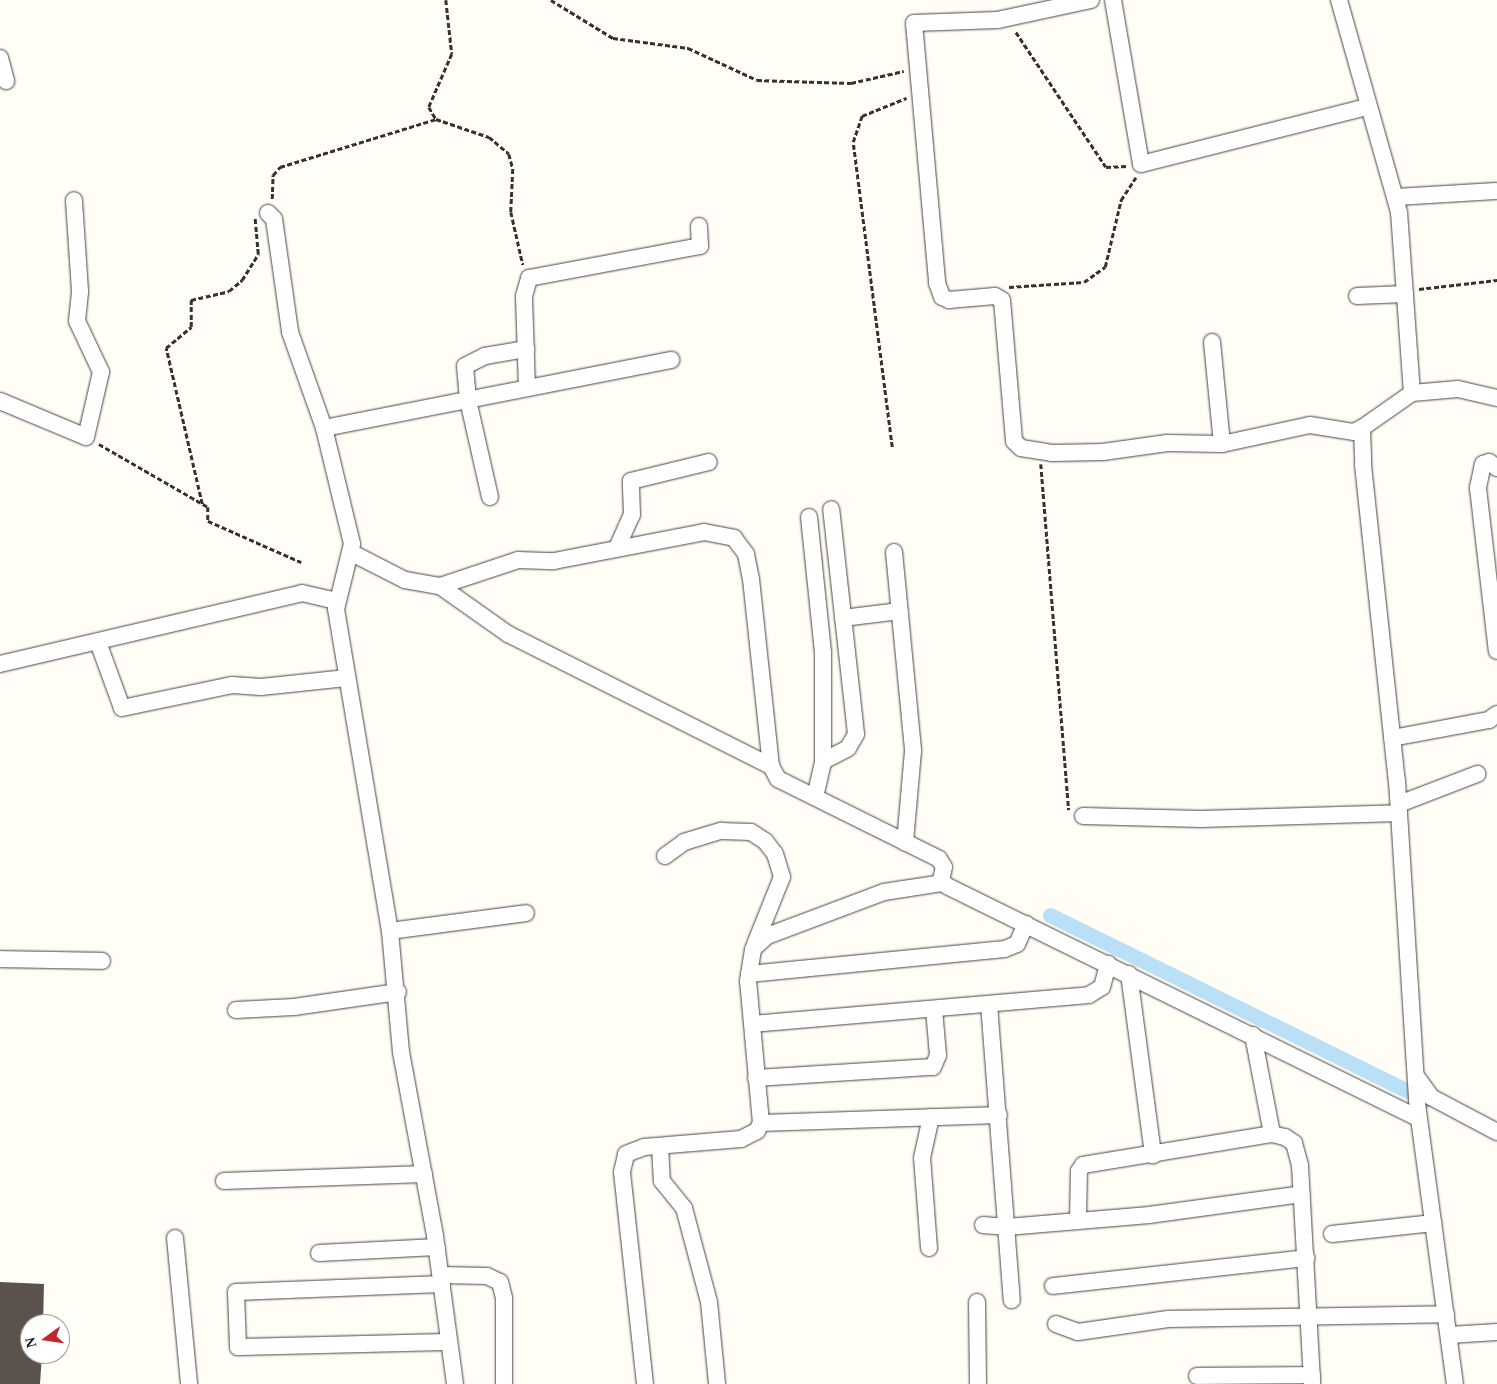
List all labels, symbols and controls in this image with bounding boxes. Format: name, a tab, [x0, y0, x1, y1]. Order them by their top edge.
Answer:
north arrow	[20, 1314, 70, 1364]
text: N	[22, 1336, 39, 1349]

